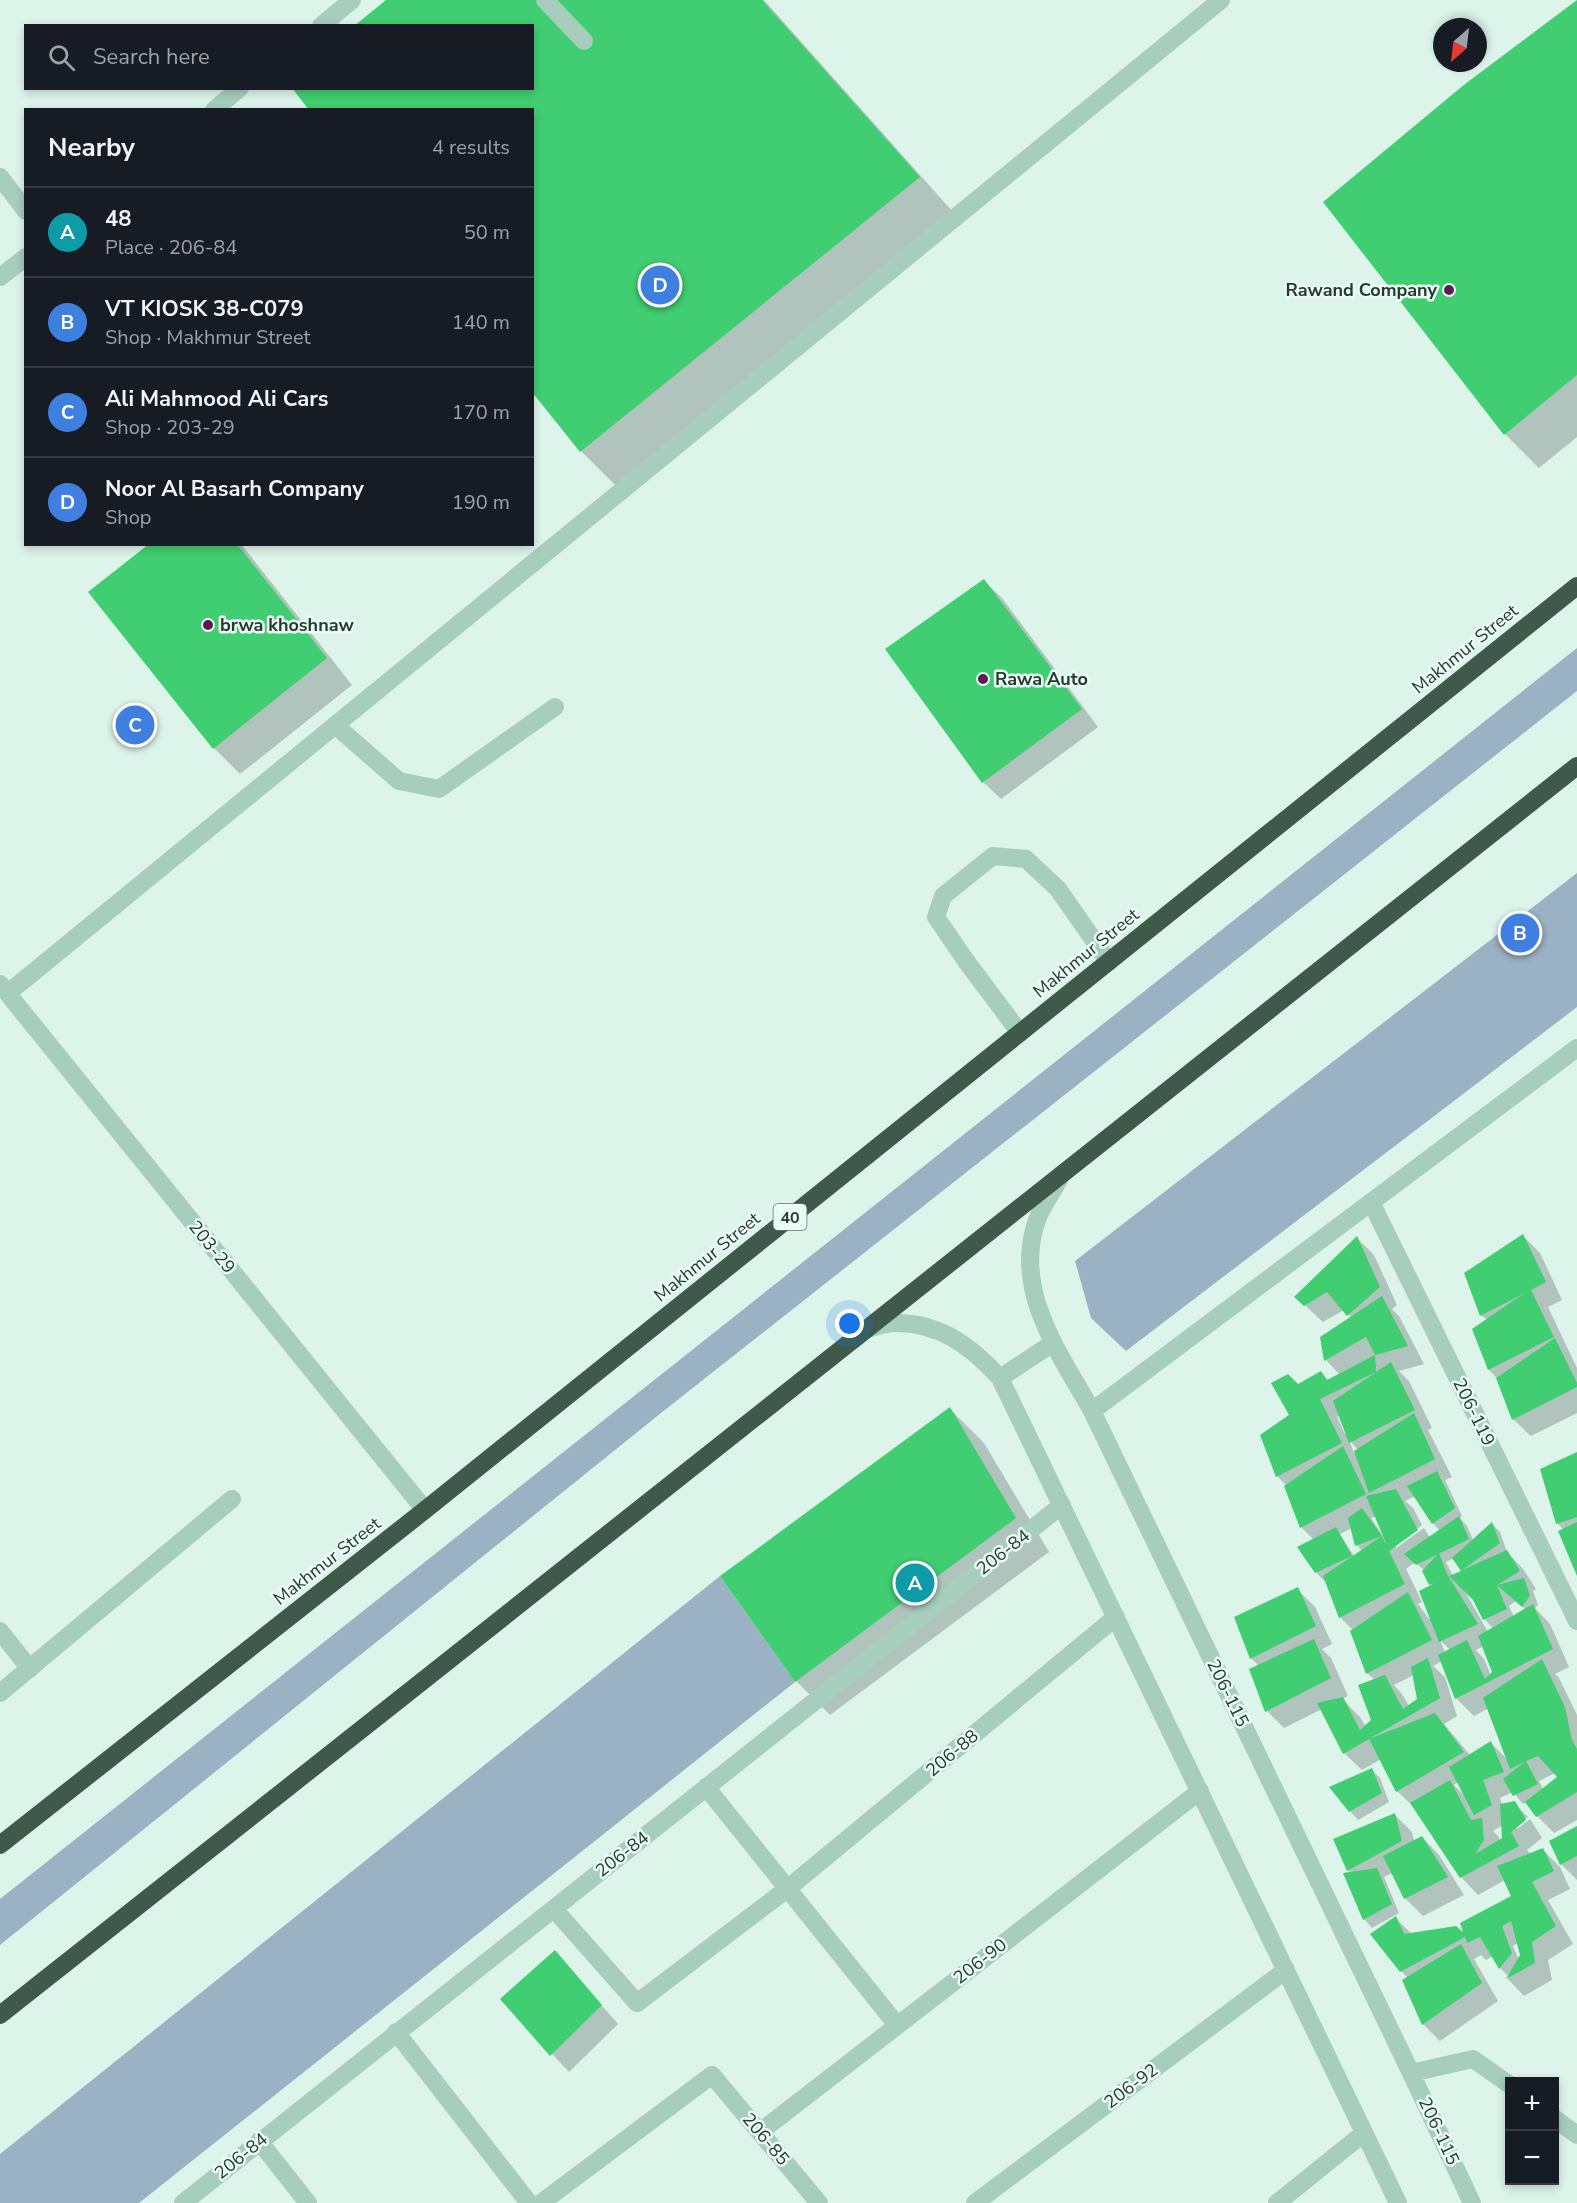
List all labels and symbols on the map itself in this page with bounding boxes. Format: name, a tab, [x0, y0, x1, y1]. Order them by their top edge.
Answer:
north arrow	[1433, 18, 1487, 72]
pin: D	[640, 262, 680, 308]
place label: Rawand Company	[1285, 278, 1438, 302]
marker: Rawand Company	[1442, 283, 1456, 297]
street label: Makhmur Street	[1407, 598, 1524, 699]
place label: brwa khoshnaw	[220, 613, 354, 637]
marker: brwa khoshnaw	[201, 618, 215, 632]
place label: Rawa Auto	[995, 667, 1088, 691]
marker: Rawa Auto	[976, 672, 990, 686]
pin: C	[116, 702, 154, 748]
street label: Makhmur Street	[1028, 902, 1145, 1003]
pin: B	[1500, 910, 1540, 956]
road number: 40	[774, 1204, 806, 1230]
street label: Makhmur Street	[649, 1206, 766, 1307]
street label: 203-29	[183, 1215, 241, 1279]
your location	[835, 1309, 864, 1338]
street label: 206-119	[1447, 1374, 1501, 1450]
street label: Makhmur Street	[268, 1511, 386, 1610]
street label: 206-84	[971, 1523, 1035, 1580]
pin: A	[896, 1560, 934, 1606]
street label: 206-115	[1201, 1655, 1255, 1731]
street label: 206-88	[921, 1724, 983, 1782]
street label: 206-84	[590, 1825, 654, 1882]
street label: 206-90	[948, 1933, 1012, 1989]
street label: 206-92	[1099, 2058, 1163, 2114]
street label: 206-115	[1413, 2093, 1465, 2169]
street label: 206-85	[737, 2108, 795, 2170]
street label: 206-84	[209, 2127, 273, 2185]

